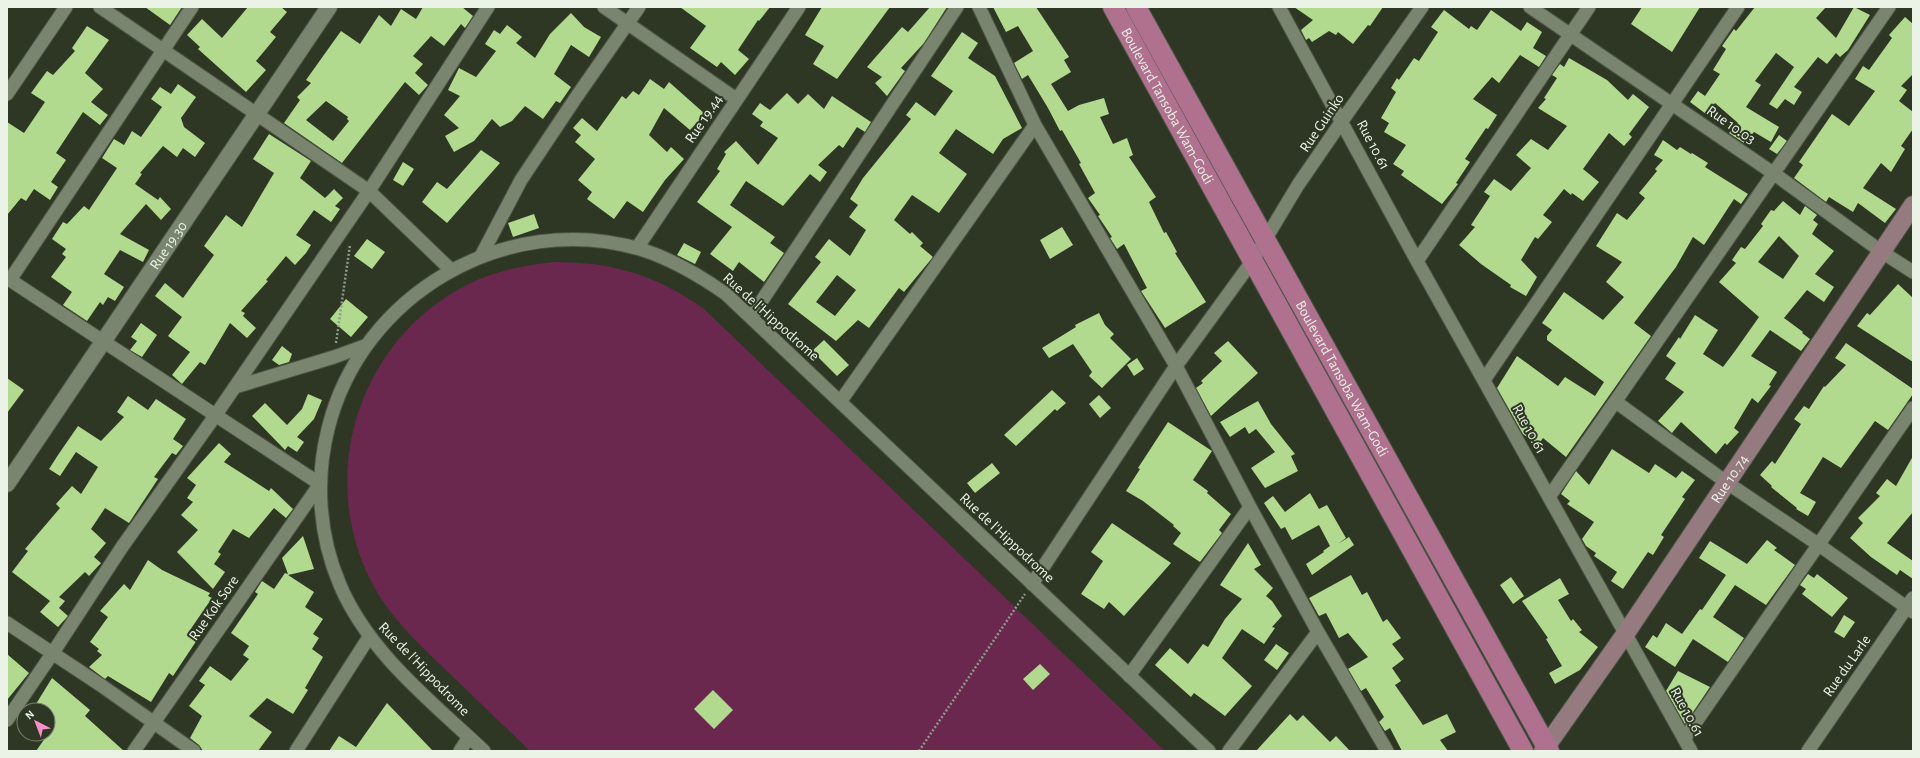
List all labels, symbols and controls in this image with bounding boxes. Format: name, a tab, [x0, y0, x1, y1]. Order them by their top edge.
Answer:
street label: Boulevard Tansoba Wam-Godi	[1118, 25, 1217, 187]
street label: Rue Guinko	[1297, 91, 1347, 155]
street label: Rue 19.44	[682, 92, 726, 146]
street label: Rue 10.03	[1704, 103, 1758, 147]
street label: Rue 10.61	[1354, 118, 1392, 172]
street label: Rue 19.30	[147, 218, 190, 272]
street label: Rue de l'Hippodrome	[720, 270, 822, 364]
street label: Boulevard Tansoba Wam-Godi	[1293, 298, 1392, 459]
street label: Rue 10.61	[1509, 402, 1549, 456]
street label: Rue 10.74	[1708, 452, 1751, 506]
street label: Rue de l'Hippodrome	[957, 490, 1057, 586]
street label: Rue Kok Sore	[186, 573, 242, 643]
street label: Rue de l'Hippodrome	[376, 619, 472, 719]
street label: Rue du Larle	[1820, 632, 1874, 700]
street label: Rue 10.61	[1667, 685, 1707, 739]
north arrow	[16, 702, 56, 742]
text: N	[23, 708, 36, 722]

